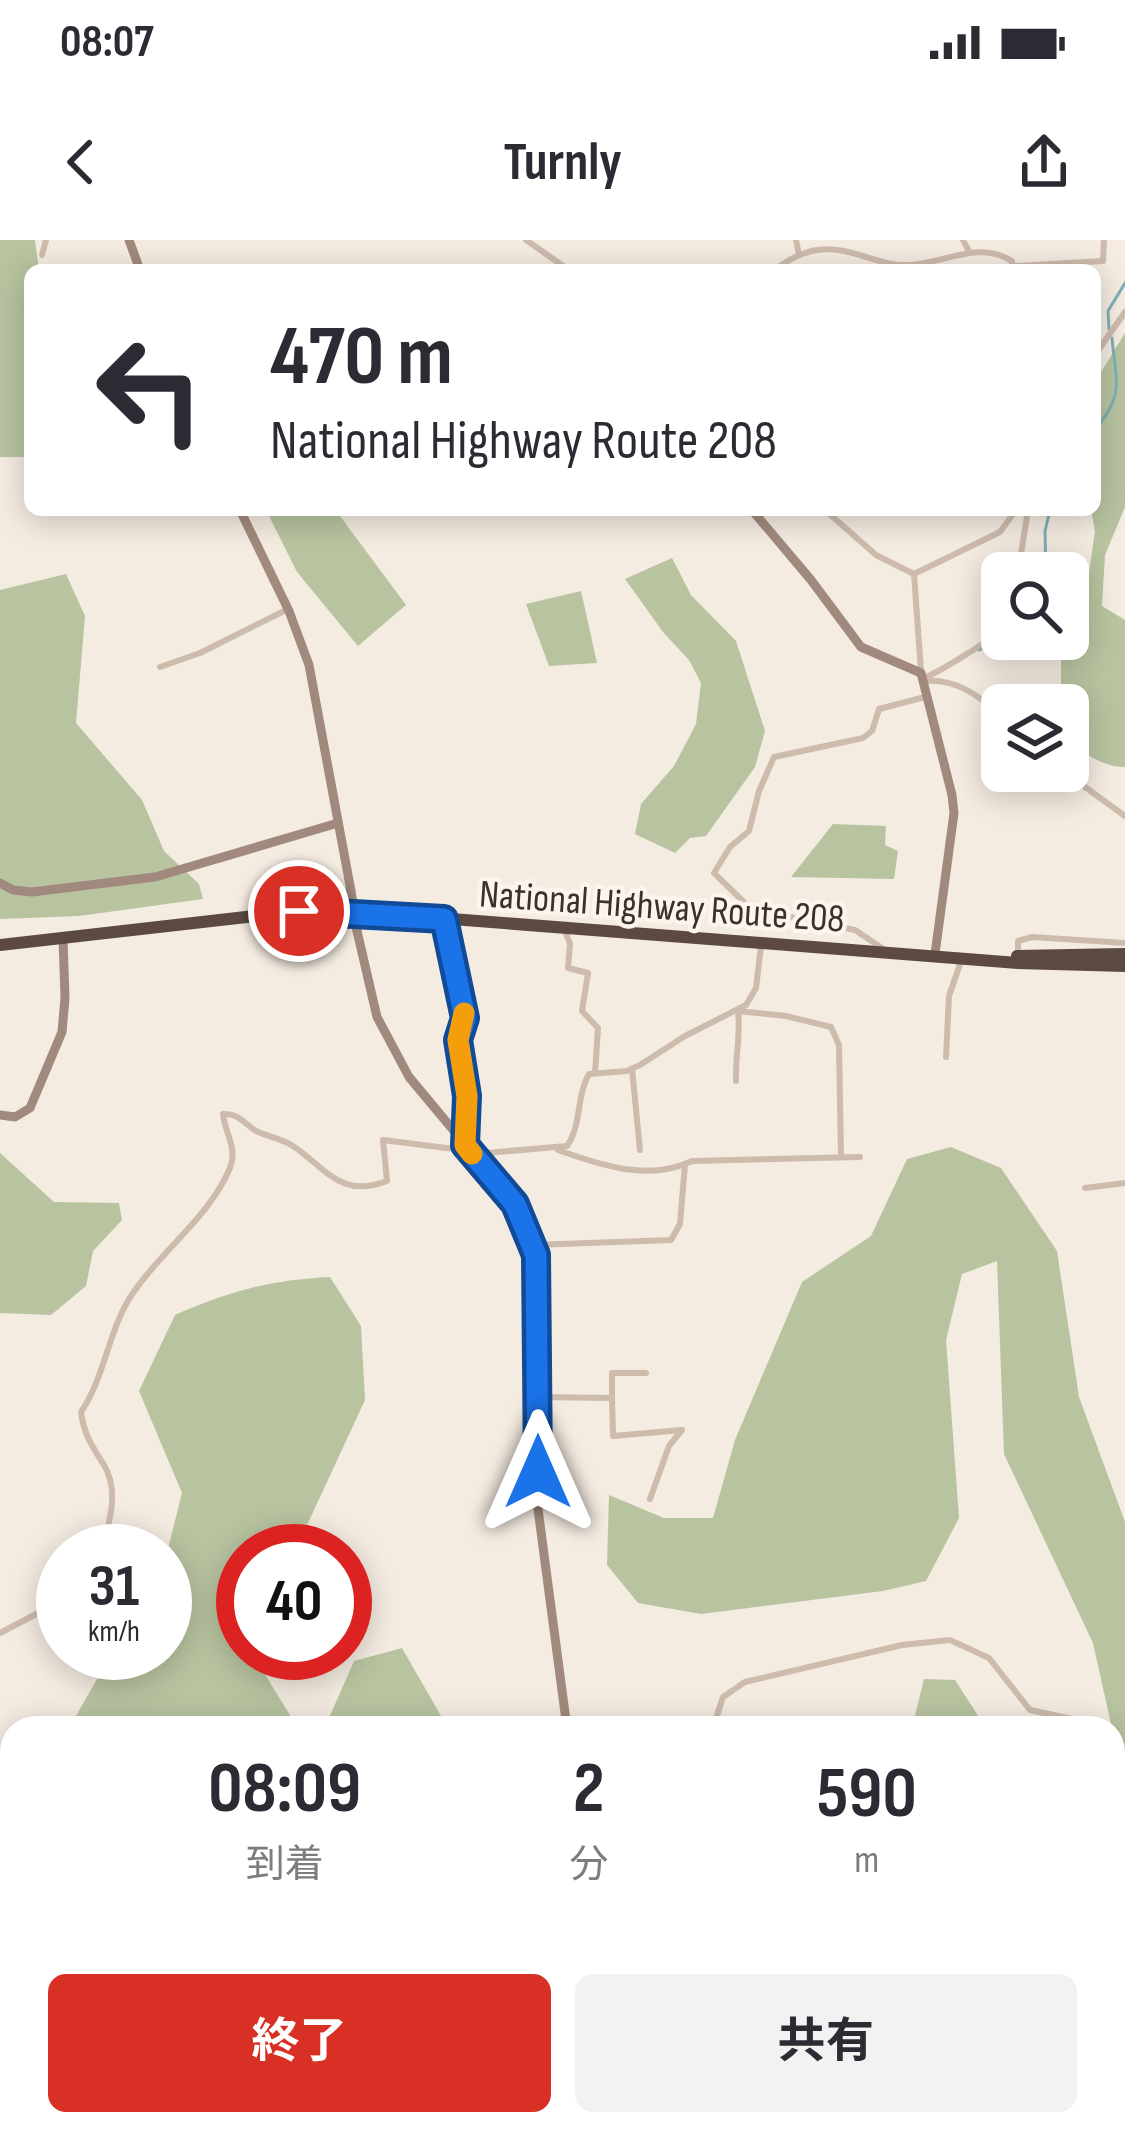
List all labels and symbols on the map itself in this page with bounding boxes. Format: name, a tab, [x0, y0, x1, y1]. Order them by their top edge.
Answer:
pin	[248, 860, 350, 962]
street label: National Highway Route 208	[478, 871, 846, 944]
position arrow	[475, 1409, 601, 1535]
speed limit sign: 40	[216, 1524, 372, 1680]

